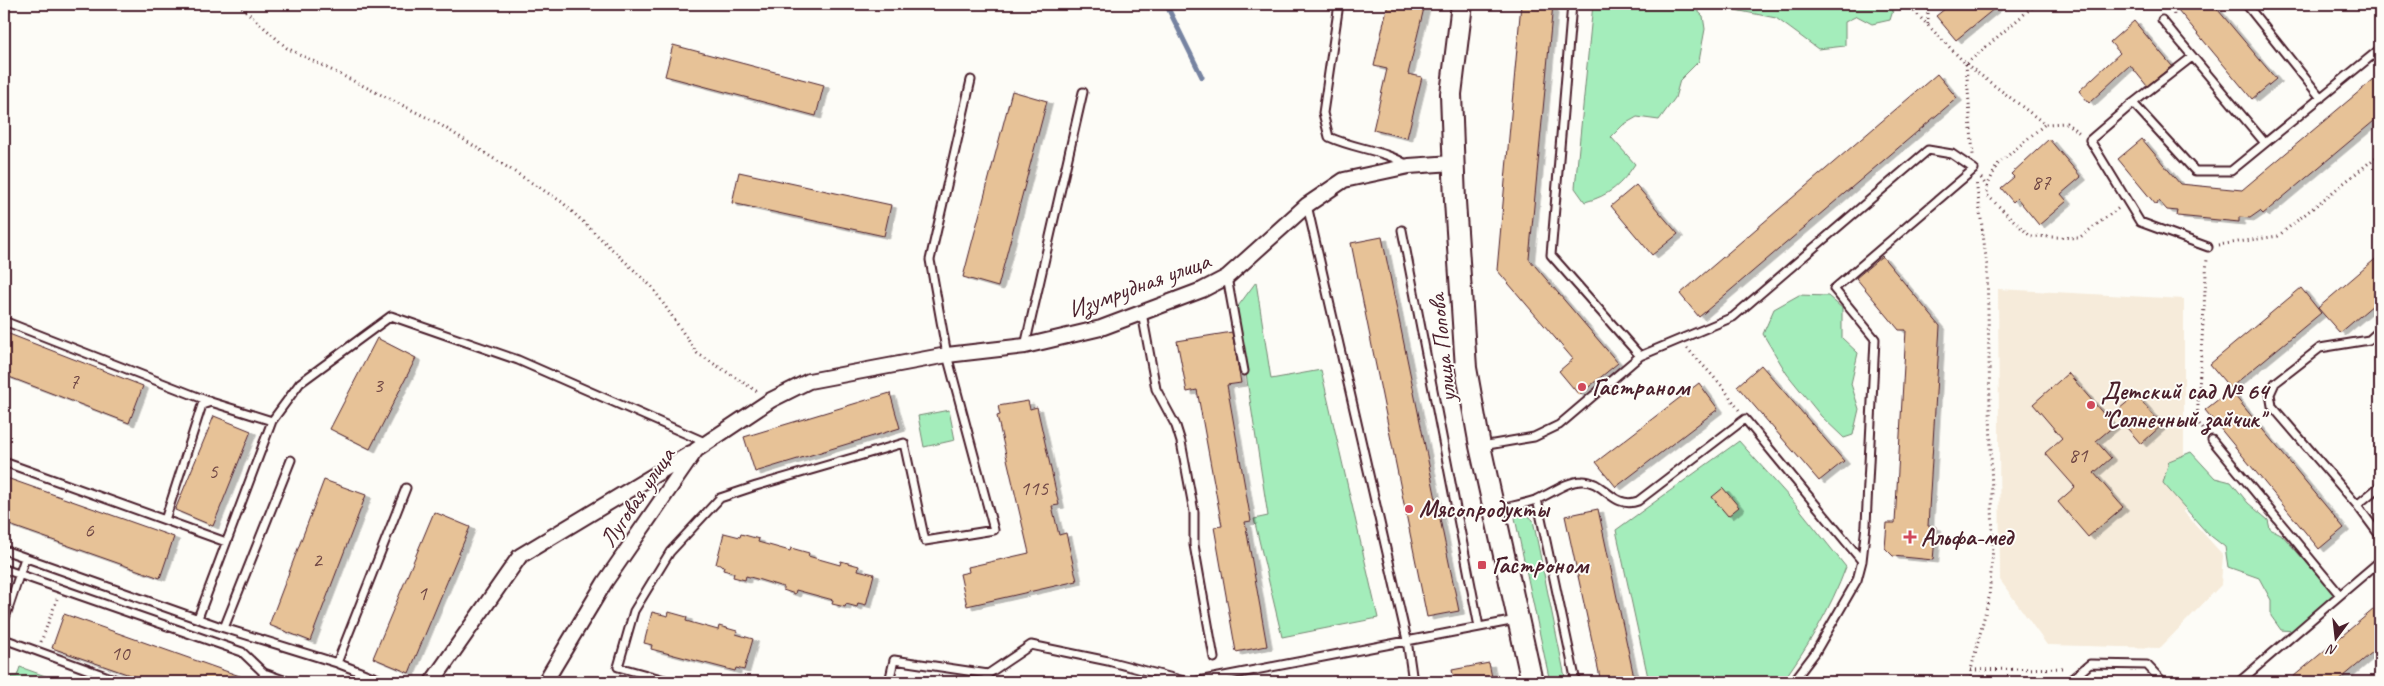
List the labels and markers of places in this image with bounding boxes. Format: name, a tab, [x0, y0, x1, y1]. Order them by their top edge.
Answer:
place label: Гастраном	[1592, 372, 1691, 402]
place label: Детский сад № 64 "Солнечный зайчик"	[2101, 376, 2272, 435]
marker: Гастраном	[1576, 381, 1588, 393]
marker: Детский сад № 64 "Солнечный зайчик"	[2085, 399, 2097, 411]
place label: Мясопродукты	[1419, 494, 1551, 524]
marker: Мясопродукты	[1403, 503, 1415, 515]
place label: Альфа-мед	[1921, 522, 2015, 552]
marker: Альфа-мед	[1903, 530, 1917, 544]
place label: Гастроном	[1492, 550, 1590, 580]
marker: Гастроном	[1476, 559, 1488, 571]

